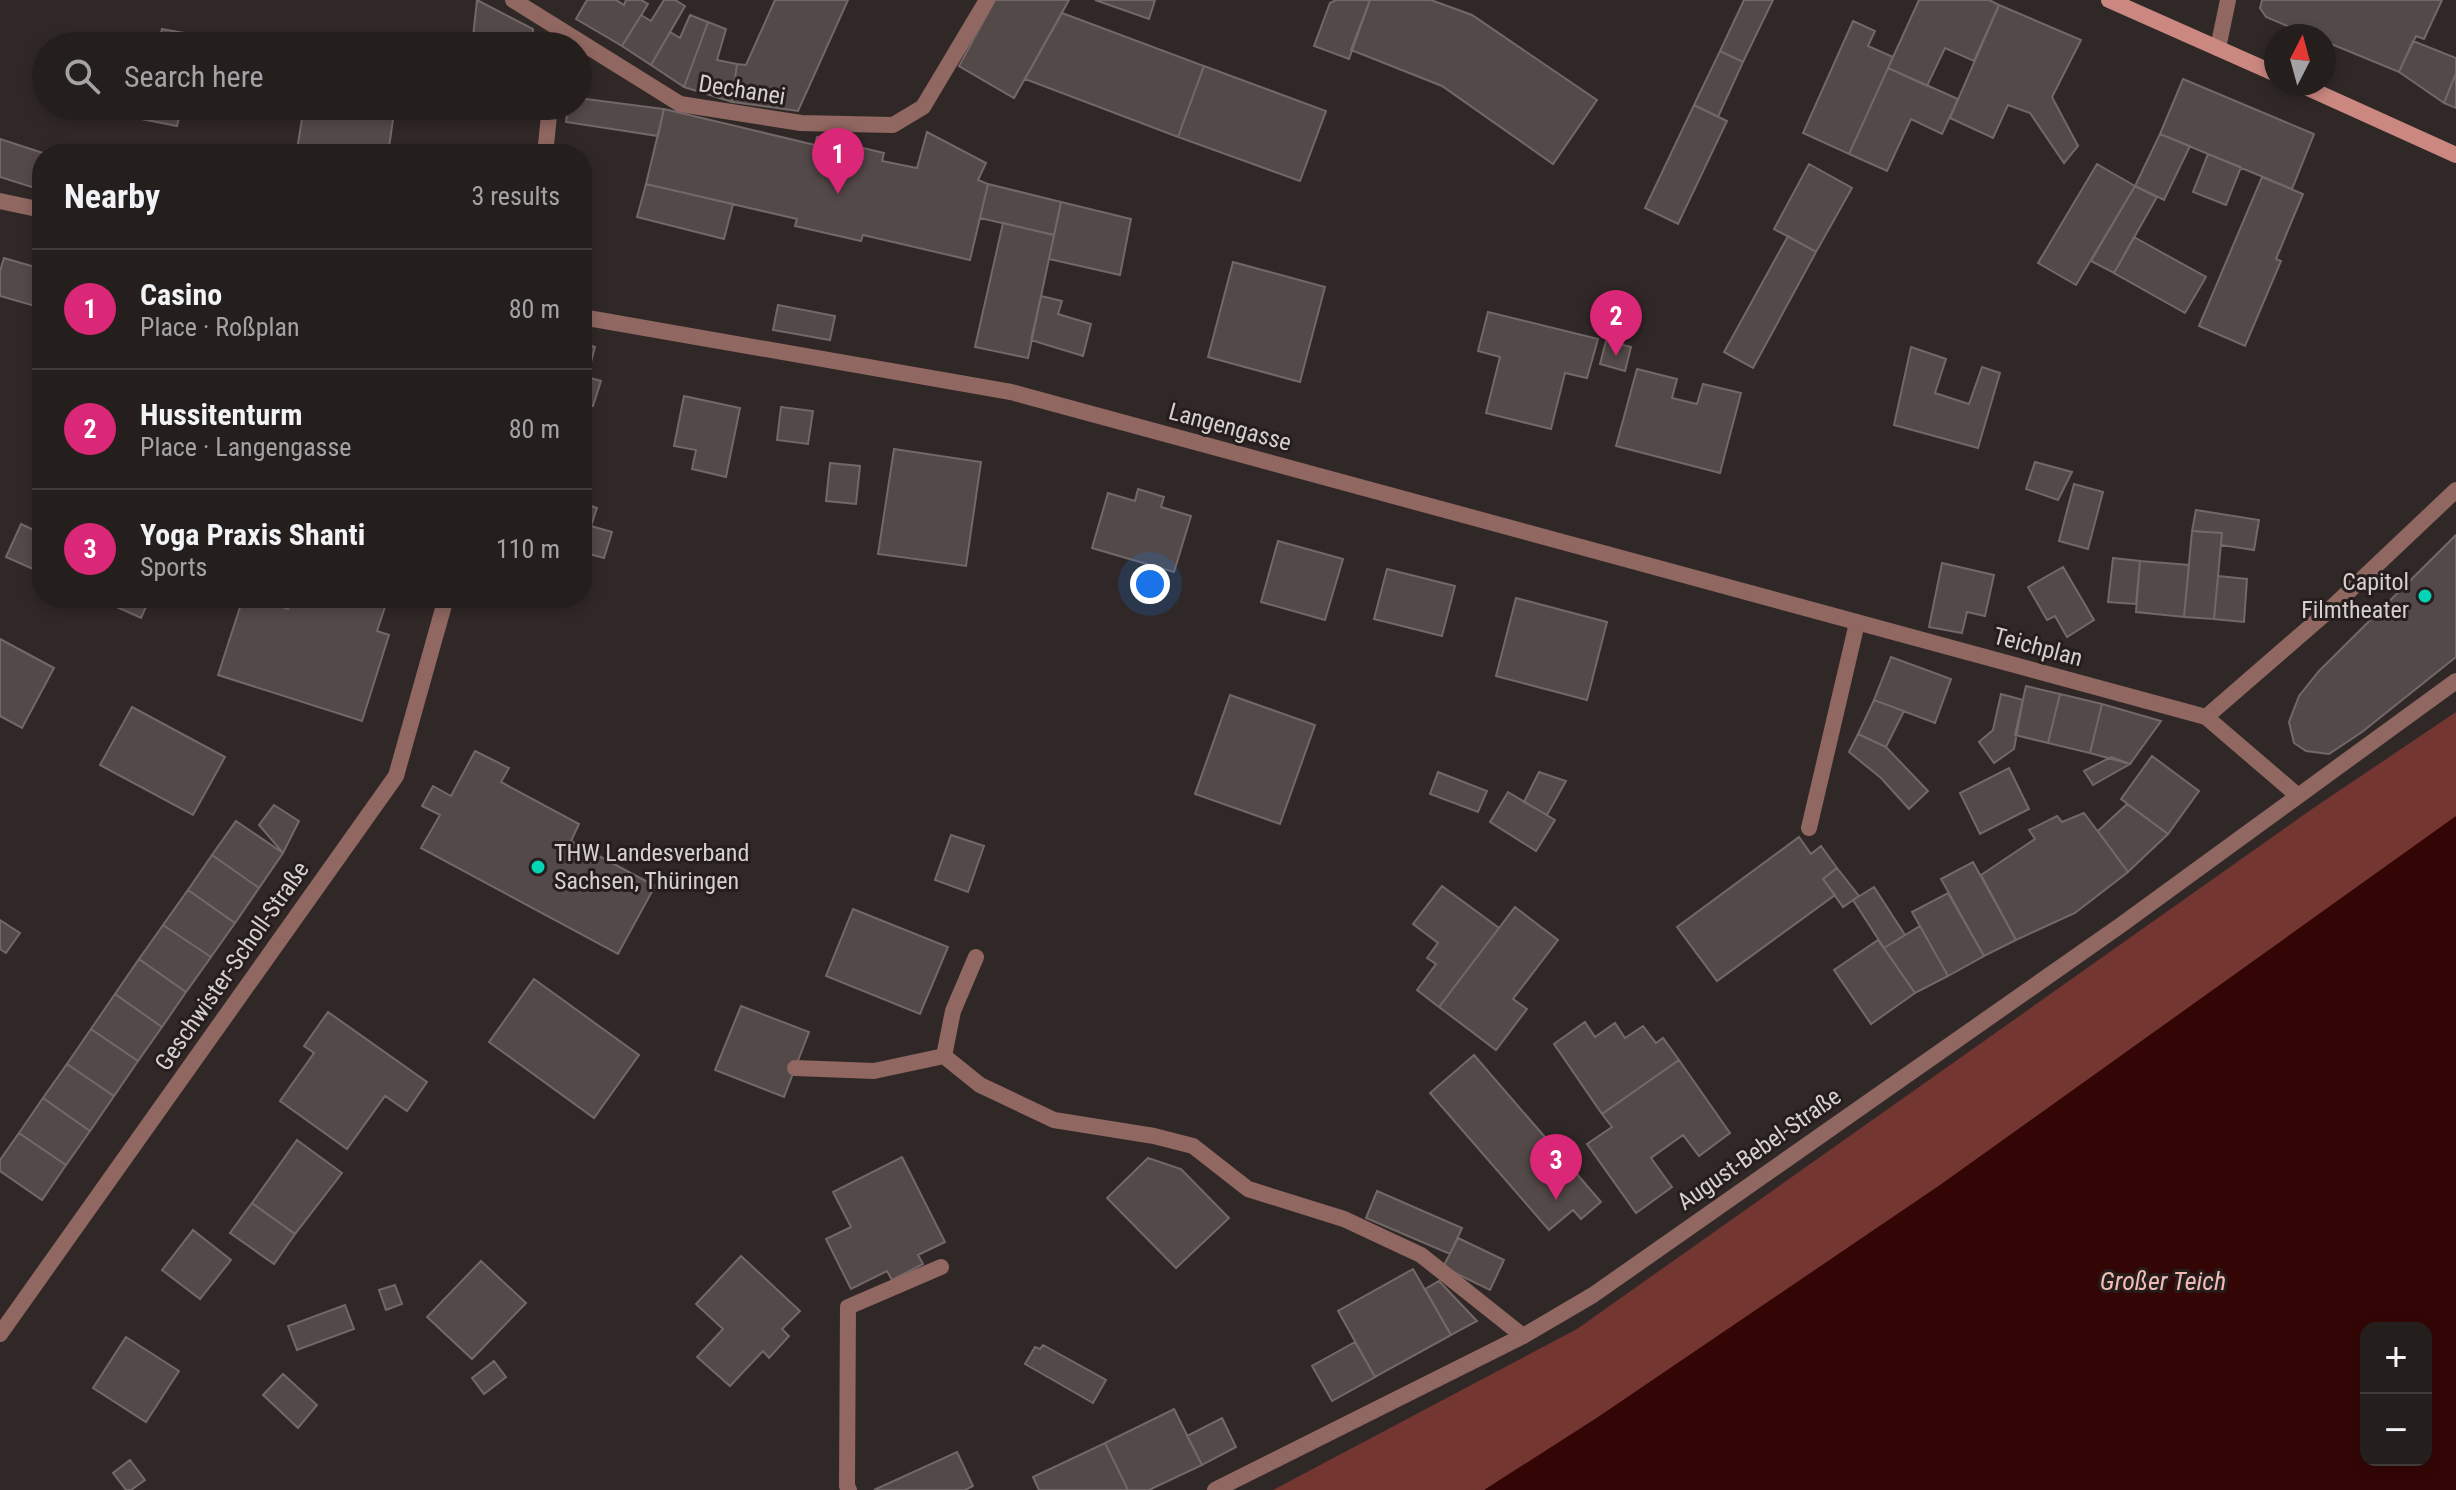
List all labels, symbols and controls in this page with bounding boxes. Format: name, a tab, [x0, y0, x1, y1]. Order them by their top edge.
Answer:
north arrow	[2264, 24, 2336, 96]
search box	[32, 32, 592, 120]
icon: search	[60, 54, 104, 98]
text: Search here	[124, 59, 264, 94]
street label: Dechanei	[697, 69, 787, 111]
pin: 1	[812, 128, 864, 194]
text: Nearby	[64, 176, 160, 216]
text: 3 results	[471, 181, 560, 211]
text: Casino	[140, 277, 222, 312]
pin: 2	[1590, 290, 1642, 356]
text: 1	[83, 294, 97, 324]
text: 80 m	[509, 294, 560, 324]
text: Place · Roßplan	[140, 312, 300, 342]
text: Hussitenturm	[140, 397, 302, 432]
street label: Langengasse	[1166, 397, 1294, 457]
text: 2	[83, 414, 97, 444]
text: 80 m	[509, 414, 560, 444]
text: Place · Langengasse	[140, 432, 352, 462]
text: Yoga Praxis Shanti	[140, 517, 365, 552]
text: 3	[83, 534, 97, 564]
text: 110 m	[496, 534, 560, 564]
text: Sports	[140, 552, 207, 582]
your location	[1130, 564, 1170, 604]
place label: Capitol Filmtheater	[2301, 568, 2409, 624]
marker: Capitol Filmtheater	[2416, 587, 2434, 605]
street label: Teichplan	[1990, 622, 2086, 672]
place label: THW Landesverband Sachsen, Thüringen	[554, 839, 749, 895]
street label: Geschwister-Scholl-Straße	[149, 856, 315, 1076]
marker: THW Landesverband Sachsen, Thüringen	[529, 858, 547, 876]
street label: August-Bebel-Straße	[1672, 1082, 1846, 1216]
pin: 3	[1530, 1134, 1582, 1200]
water label: Großer Teich	[2100, 1266, 2226, 1296]
map controls	[2360, 1322, 2432, 1466]
button: +	[2360, 1322, 2432, 1394]
button: −	[2360, 1394, 2432, 1466]

